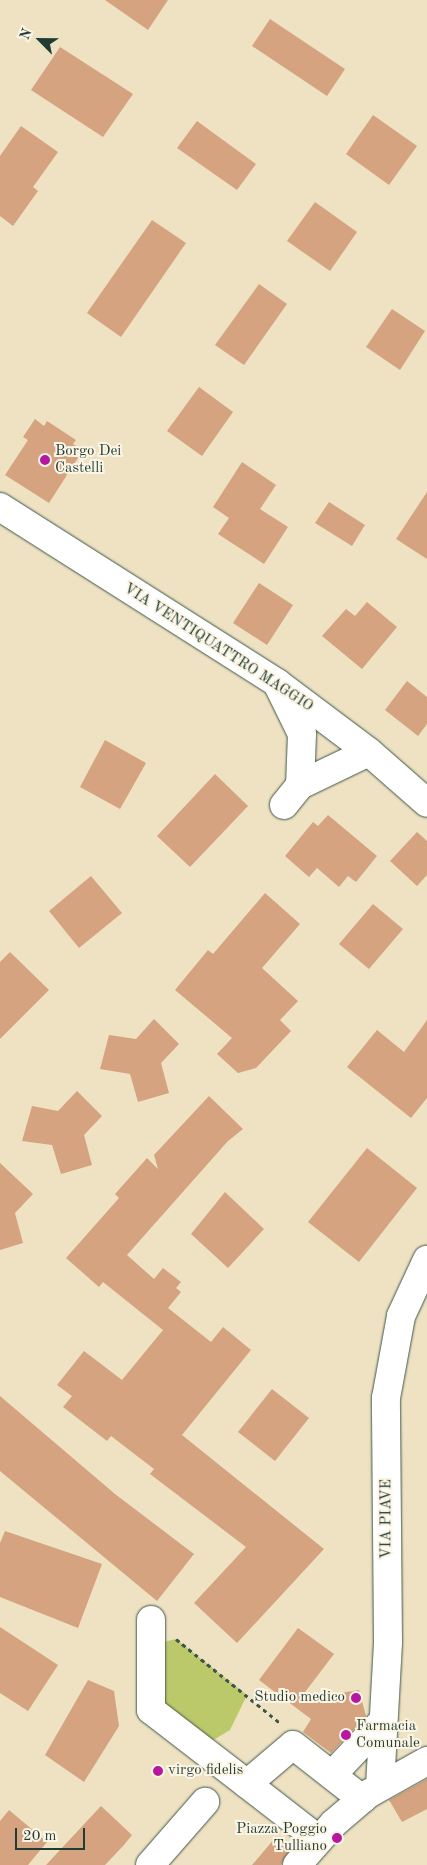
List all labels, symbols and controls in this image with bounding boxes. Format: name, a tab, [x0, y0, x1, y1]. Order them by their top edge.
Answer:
north arrow	[15, 15, 65, 65]
text: N	[18, 26, 35, 42]
place label: Borgo Dei Castelli	[55, 442, 121, 477]
marker: Borgo Dei Castelli	[39, 454, 51, 466]
street label: VIA VENTIQUATTRO MAGGIO	[120, 580, 316, 716]
street label: VIA PIAVE	[378, 1479, 396, 1559]
place label: Studio medico	[254, 1689, 345, 1707]
marker: Studio medico	[349, 1691, 363, 1705]
place label: Farmacia Comunale	[356, 1717, 420, 1752]
marker: Farmacia Comunale	[340, 1729, 352, 1741]
place label: virgo fidelis	[168, 1762, 243, 1780]
marker: virgo fidelis	[152, 1765, 164, 1777]
scale bar	[18, 1818, 88, 1850]
place label: Piazza Poggio Tulliano	[236, 1820, 327, 1855]
text: 20 m	[23, 1829, 57, 1844]
marker: Piazza Poggio Tulliano	[331, 1832, 343, 1844]

